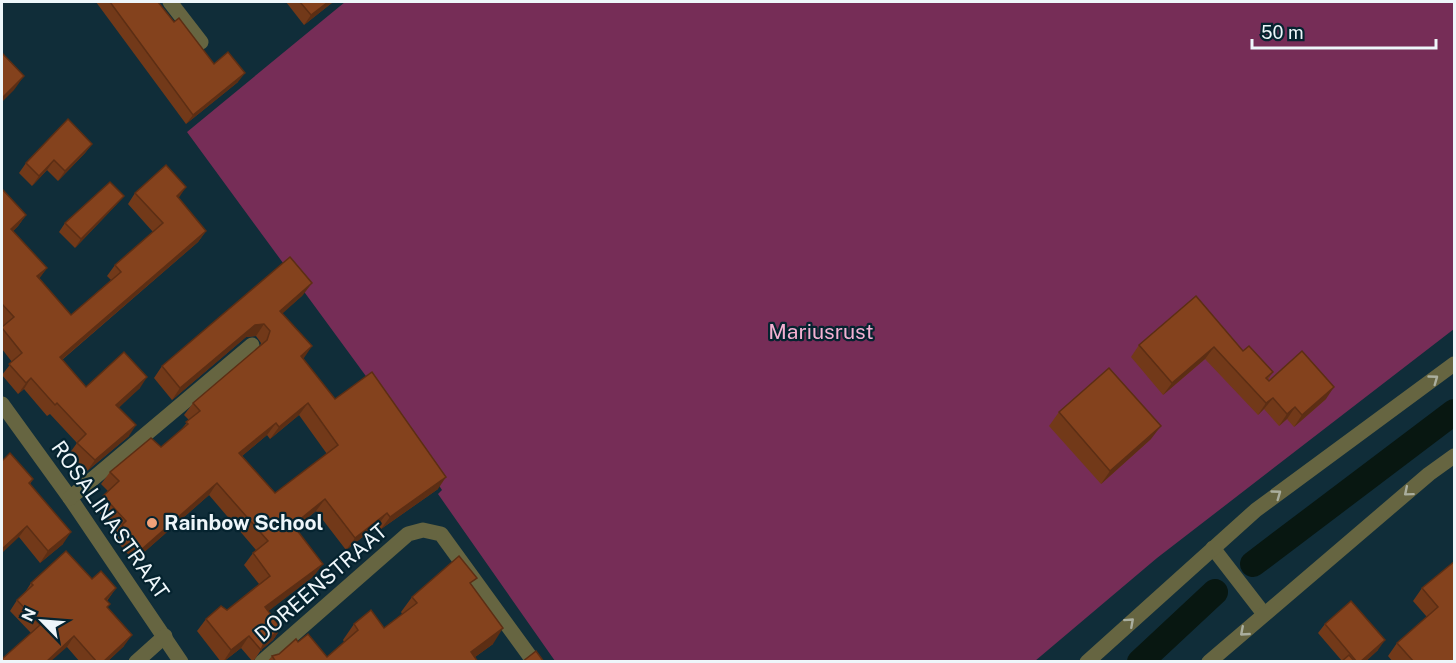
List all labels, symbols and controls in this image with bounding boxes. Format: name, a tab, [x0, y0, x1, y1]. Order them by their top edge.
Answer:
scale bar	[1252, 12, 1436, 50]
text: 50 m	[1261, 22, 1304, 43]
park label: Mariusrust	[768, 319, 874, 344]
one-way arrow	[1428, 375, 1439, 386]
street label: ROSALINASTRAAT	[46, 436, 174, 604]
one-way arrow	[1404, 485, 1415, 496]
one-way arrow	[1270, 491, 1281, 502]
place label: Rainbow School	[164, 510, 324, 535]
marker: Rainbow School	[145, 516, 159, 530]
street label: DOREENSTRAAT	[249, 518, 392, 647]
north arrow	[12, 591, 72, 651]
text: N	[18, 605, 40, 625]
one-way arrow	[1123, 618, 1134, 629]
one-way arrow	[1239, 624, 1250, 635]

